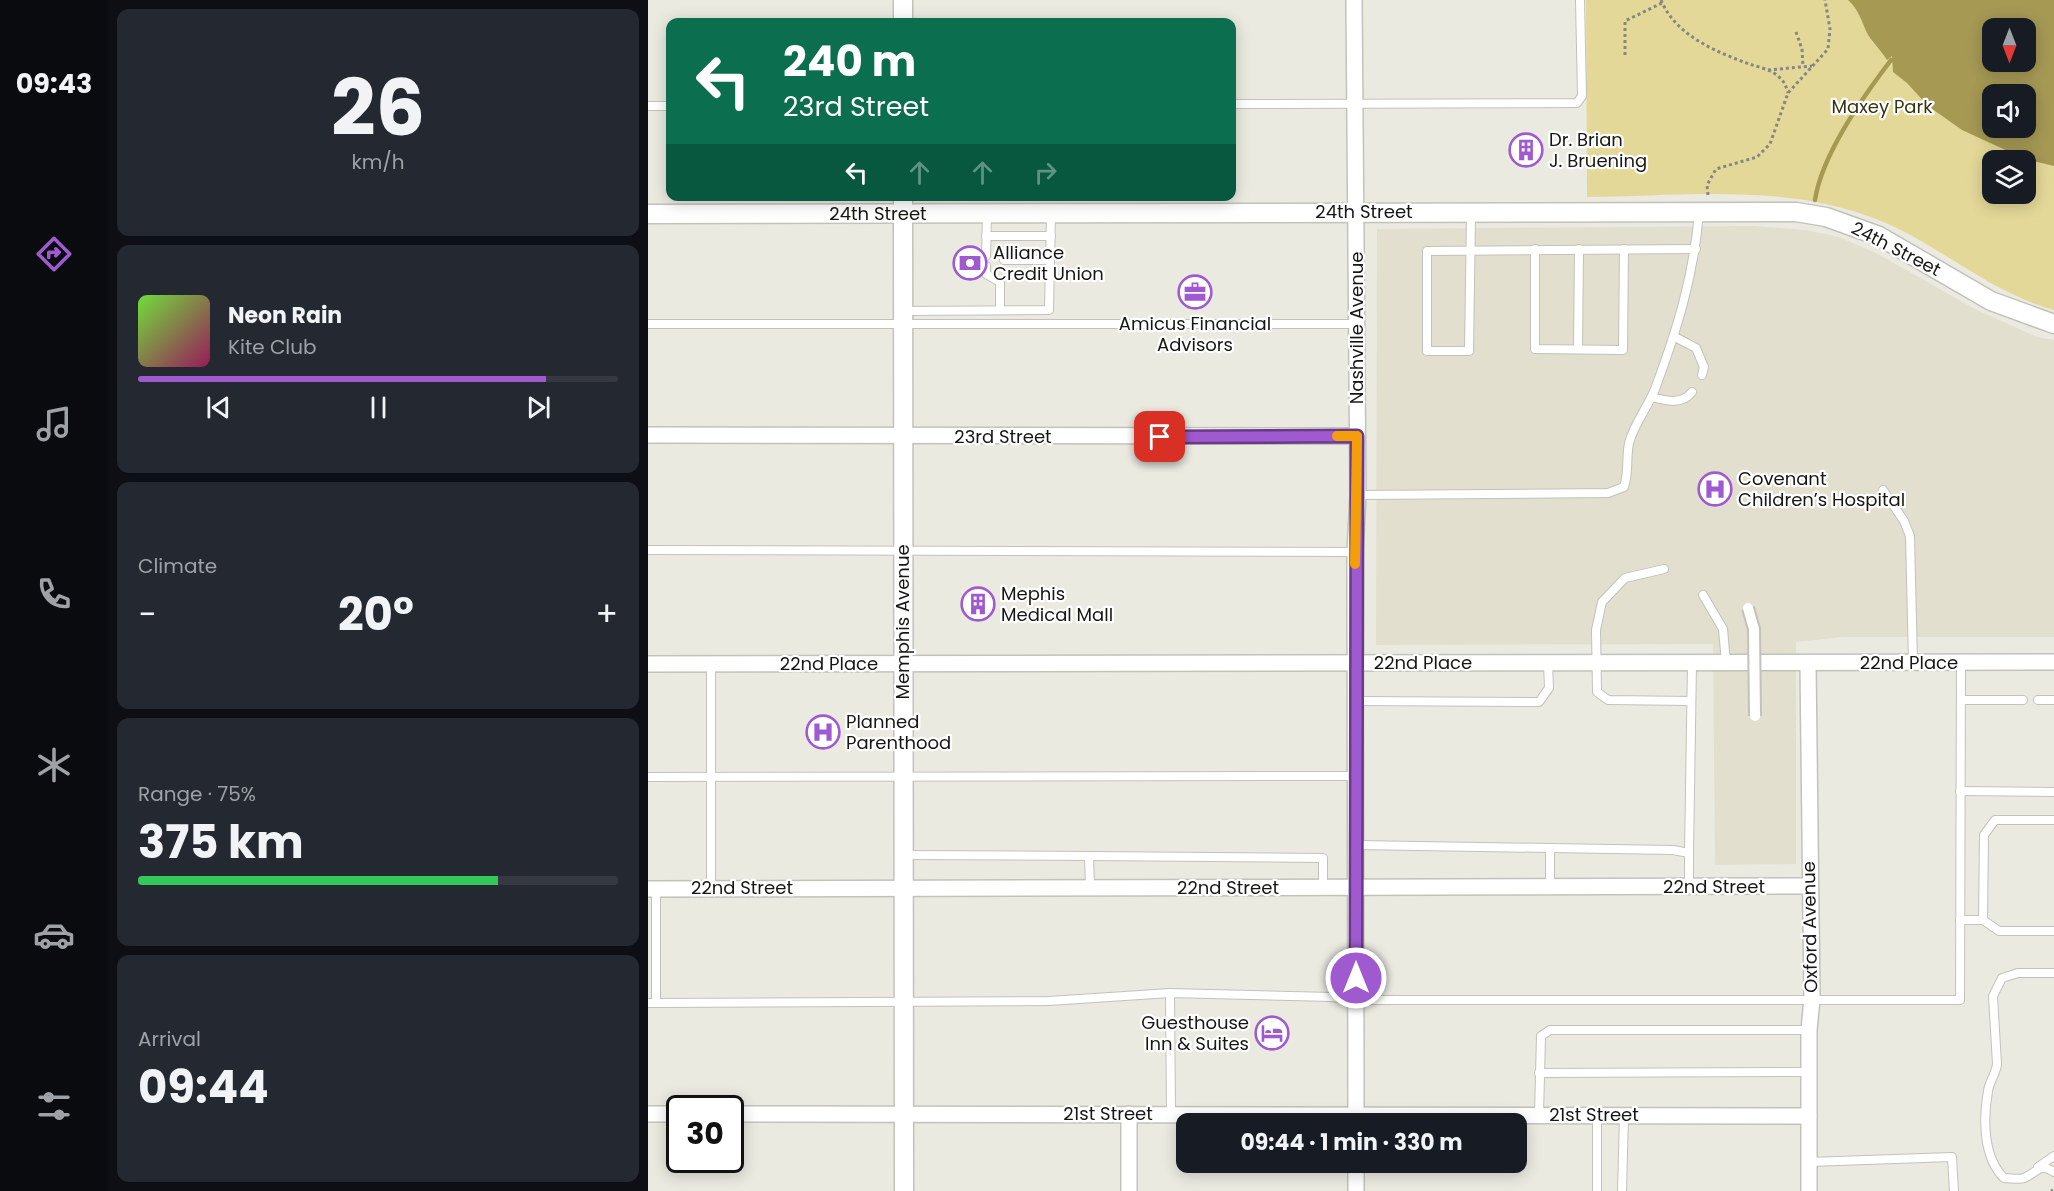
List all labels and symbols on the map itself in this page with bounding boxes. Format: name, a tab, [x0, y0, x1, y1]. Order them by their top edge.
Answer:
north arrow	[1982, 18, 2036, 72]
park label: Maxey Park	[1832, 94, 1933, 119]
place label: Dr. Brian J. Bruening	[1549, 127, 1647, 173]
building icon: Dr. Brian J. Bruening	[1508, 132, 1544, 168]
street label: 24th Street	[1315, 199, 1413, 224]
street label: 24th Street	[829, 201, 927, 226]
street label: 24th Street	[1847, 215, 1945, 282]
place label: Alliance Credit Union	[993, 240, 1104, 286]
bank icon: Alliance Credit Union	[952, 245, 988, 281]
street label: Nashville Avenue	[1344, 252, 1369, 404]
office icon: Amicus Financial Advisors	[1177, 274, 1213, 310]
place label: Amicus Financial Advisors	[1119, 311, 1271, 357]
pin	[1134, 411, 1185, 462]
street label: 23rd Street	[954, 424, 1052, 449]
place label: Covenant Children’s Hospital	[1738, 466, 1905, 512]
hospital icon: Covenant Children’s Hospital	[1697, 471, 1733, 507]
street label: Memphis Avenue	[890, 544, 915, 700]
place label: Mephis Medical Mall	[1001, 581, 1113, 627]
building icon: Mephis Medical Mall	[960, 586, 996, 622]
street label: 22nd Place	[1374, 650, 1472, 675]
street label: 22nd Place	[1860, 650, 1958, 675]
street label: 22nd Place	[780, 651, 878, 676]
place label: Planned Parenthood	[846, 709, 951, 755]
hospital icon: Planned Parenthood	[805, 714, 841, 750]
street label: Oxford Avenue	[1796, 861, 1823, 993]
street label: 22nd Street	[1663, 874, 1765, 899]
street label: 22nd Street	[691, 875, 793, 900]
street label: 22nd Street	[1177, 875, 1279, 900]
position arrow	[1324, 946, 1388, 1010]
place label: Guesthouse Inn & Suites	[1141, 1010, 1249, 1056]
hotel icon: Guesthouse Inn & Suites	[1254, 1015, 1290, 1051]
speed limit sign: 30	[666, 1095, 744, 1173]
street label: 21st Street	[1063, 1101, 1153, 1126]
street label: 21st Street	[1549, 1102, 1639, 1127]

